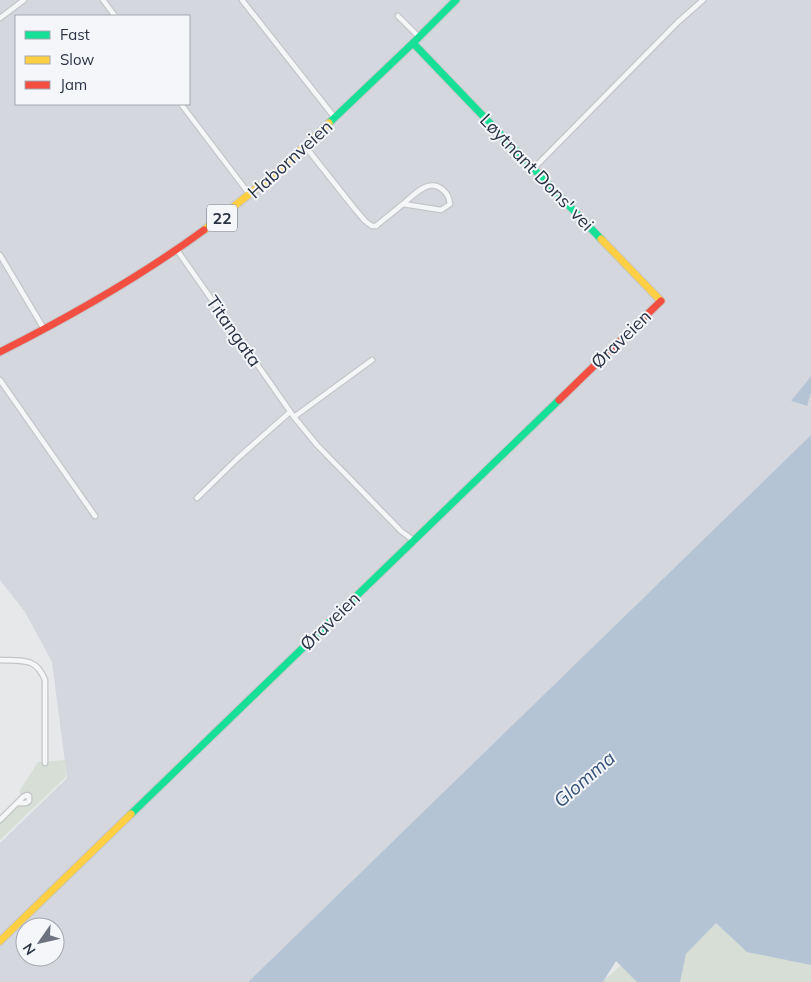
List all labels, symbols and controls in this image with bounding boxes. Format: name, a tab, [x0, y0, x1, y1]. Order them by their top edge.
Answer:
legend	[15, 15, 190, 105]
text: Fast	[60, 25, 90, 44]
text: Slow	[60, 50, 94, 69]
text: Jam	[60, 75, 87, 94]
street label: Løytnant Dons' vei	[475, 109, 599, 235]
street label: Habornveien	[243, 115, 337, 203]
road number: 22	[207, 204, 237, 232]
street label: Titangata	[201, 291, 267, 371]
street label: Øraveien	[586, 305, 656, 373]
street label: Øraveien	[295, 587, 365, 655]
water label: Glomma	[548, 746, 620, 812]
north arrow	[15, 917, 65, 967]
text: N	[19, 940, 40, 959]

